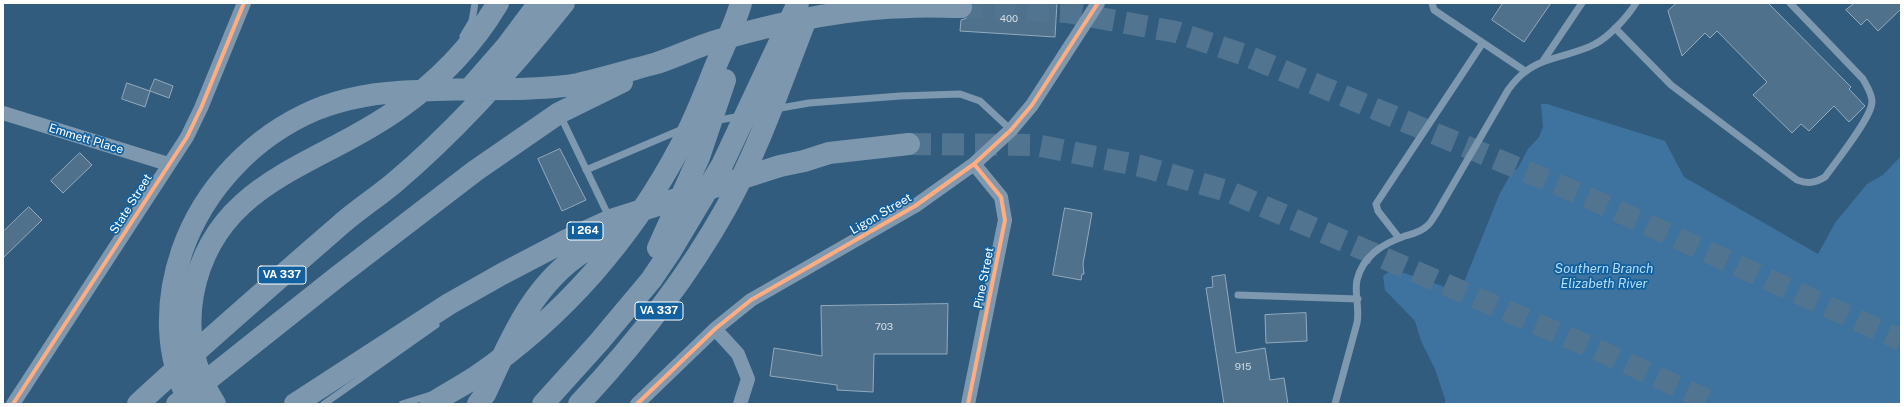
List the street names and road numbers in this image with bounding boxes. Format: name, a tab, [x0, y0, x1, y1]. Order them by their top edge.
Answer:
street label: Emmett Place	[47, 121, 125, 157]
street label: State Street	[107, 171, 155, 237]
street label: Ligon Street	[848, 191, 914, 237]
road number: I 264	[567, 222, 603, 240]
street label: Pine Street	[971, 246, 997, 310]
road number: VA 337	[258, 266, 306, 284]
road number: VA 337	[635, 302, 683, 320]

